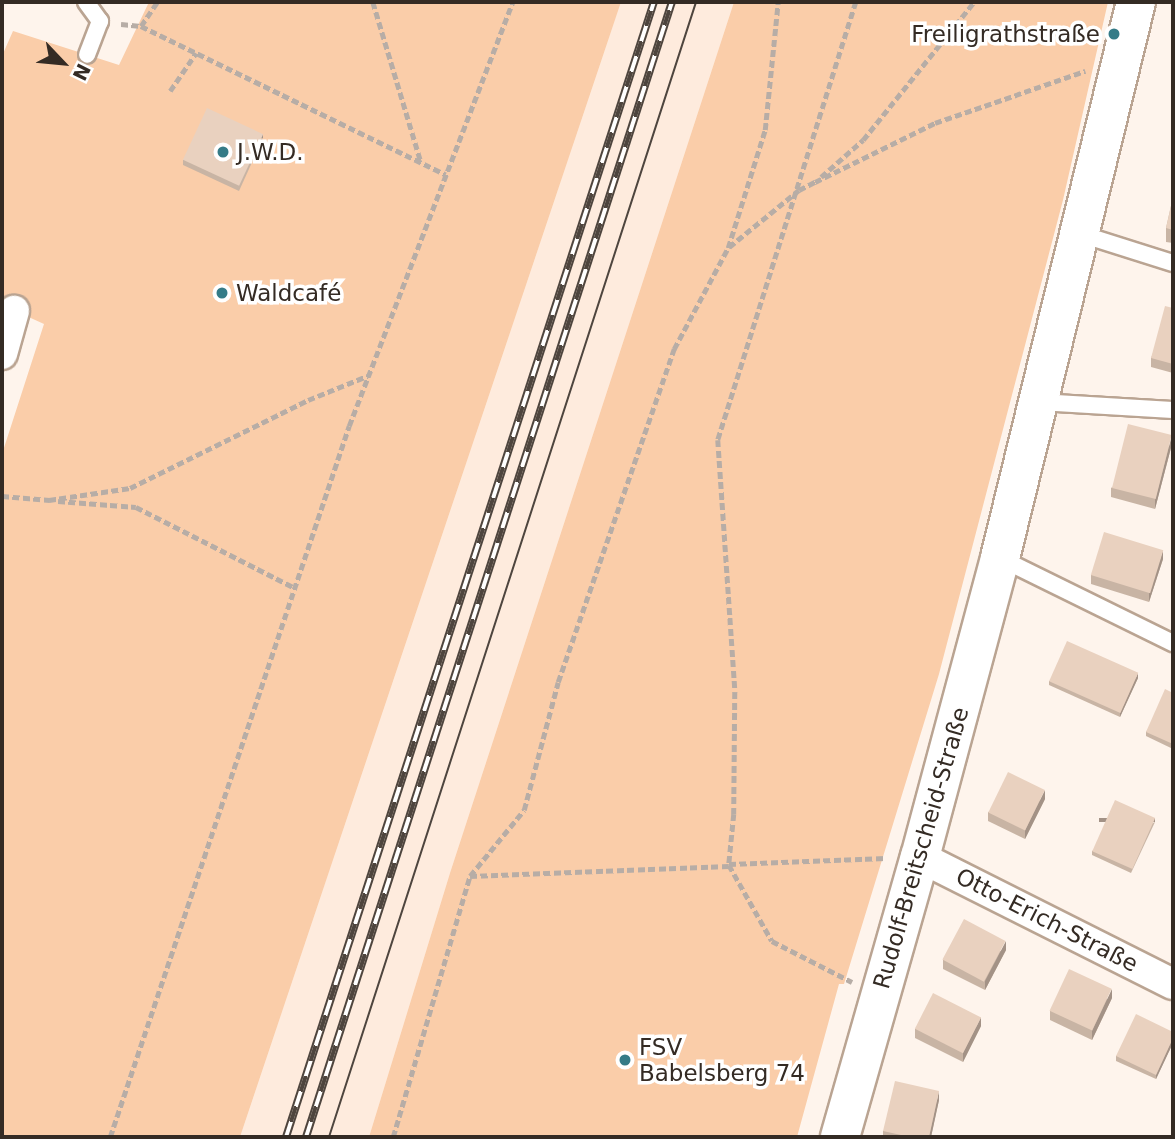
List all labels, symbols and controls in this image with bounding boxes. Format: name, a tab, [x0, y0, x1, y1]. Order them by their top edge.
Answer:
place label: Freiligrathstraße	[911, 20, 1100, 48]
marker: Freiligrathstraße	[1106, 26, 1122, 42]
north arrow	[28, 28, 98, 98]
text: N	[69, 60, 95, 84]
place label: J.W.D.	[237, 138, 304, 166]
marker: J.W.D.	[215, 144, 231, 160]
place label: Waldcafé	[236, 279, 341, 307]
marker: Waldcafé	[214, 285, 230, 301]
street label: Rudolf-Breitscheid-Straße	[868, 704, 974, 992]
street label: Otto-Erich-Straße	[951, 862, 1143, 978]
place label: FSV Babelsberg 74	[639, 1033, 805, 1087]
marker: FSV Babelsberg 74	[617, 1052, 633, 1068]

